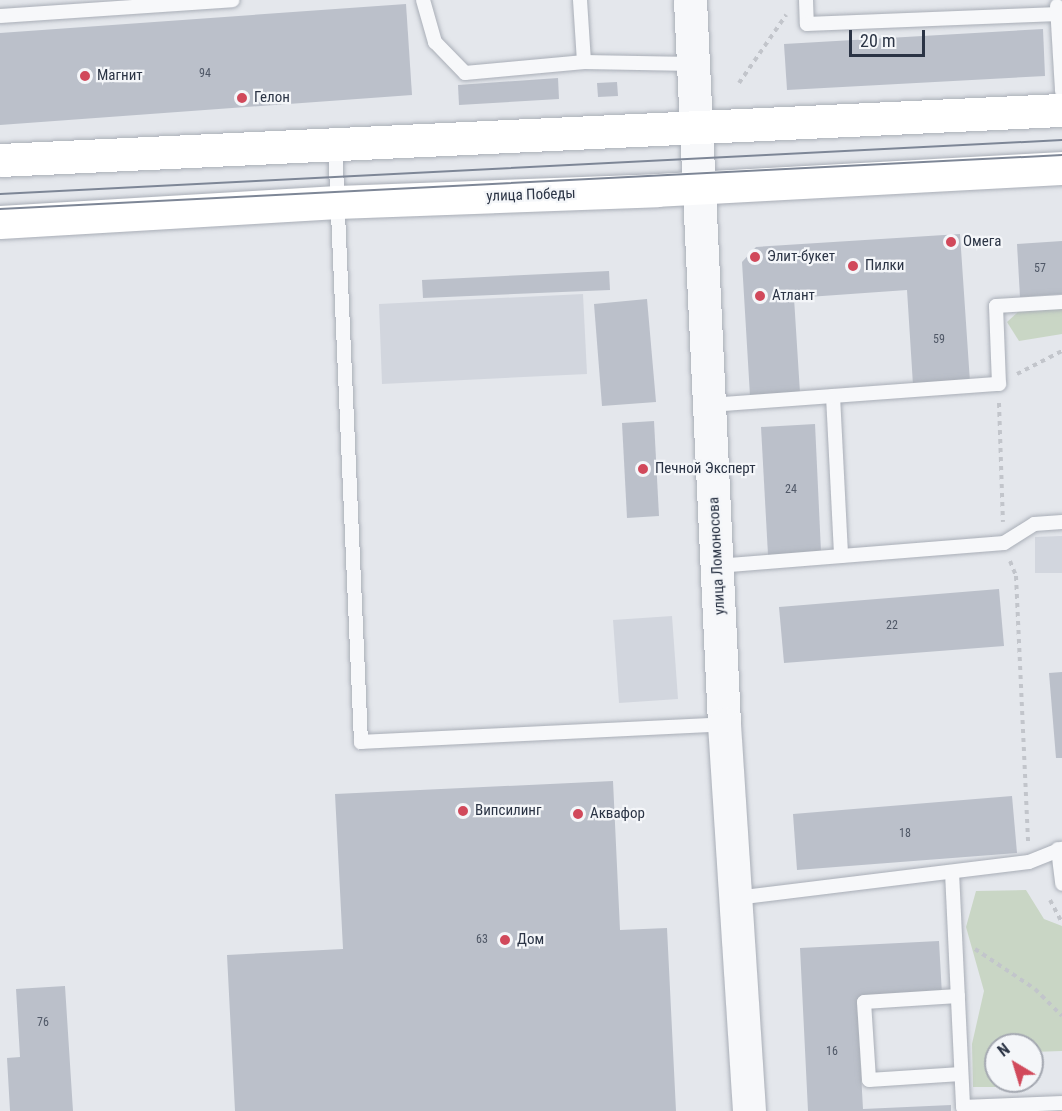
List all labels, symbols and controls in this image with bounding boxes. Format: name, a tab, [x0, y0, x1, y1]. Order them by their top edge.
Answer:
scale bar	[852, 18, 928, 56]
text: 20 m	[860, 30, 895, 51]
place label: Магнит	[97, 67, 143, 85]
house number: 94	[199, 67, 211, 81]
marker: Магнит	[78, 69, 92, 83]
place label: Гелон	[254, 89, 290, 107]
marker: Гелон	[235, 91, 249, 105]
street label: улица Победы	[486, 184, 576, 206]
place label: Омега	[963, 233, 1001, 251]
marker: Омега	[944, 235, 958, 249]
place label: Элит-букет	[767, 248, 835, 266]
marker: Элит-букет	[748, 250, 762, 264]
place label: Пилки	[865, 257, 904, 275]
marker: Пилки	[846, 259, 860, 273]
house number: 57	[1034, 262, 1046, 276]
place label: Атлант	[772, 287, 815, 305]
marker: Атлант	[753, 289, 767, 303]
house number: 59	[933, 333, 945, 347]
place label: Печной Эксперт	[655, 460, 756, 478]
marker: Печной Эксперт	[636, 462, 650, 476]
house number: 24	[785, 483, 797, 497]
street label: улица Ломоносова	[705, 497, 729, 615]
house number: 22	[886, 619, 898, 633]
place label: Випсилинг	[475, 802, 542, 820]
marker: Випсилинг	[456, 804, 470, 818]
place label: Аквафор	[590, 805, 645, 823]
marker: Аквафор	[571, 807, 585, 821]
house number: 18	[899, 827, 911, 841]
place label: Дом	[517, 931, 544, 949]
house number: 63	[476, 933, 488, 947]
marker: Дом	[498, 933, 512, 947]
house number: 76	[37, 1016, 49, 1030]
north arrow	[984, 1033, 1044, 1093]
text: N	[994, 1040, 1014, 1061]
house number: 16	[826, 1045, 838, 1059]

